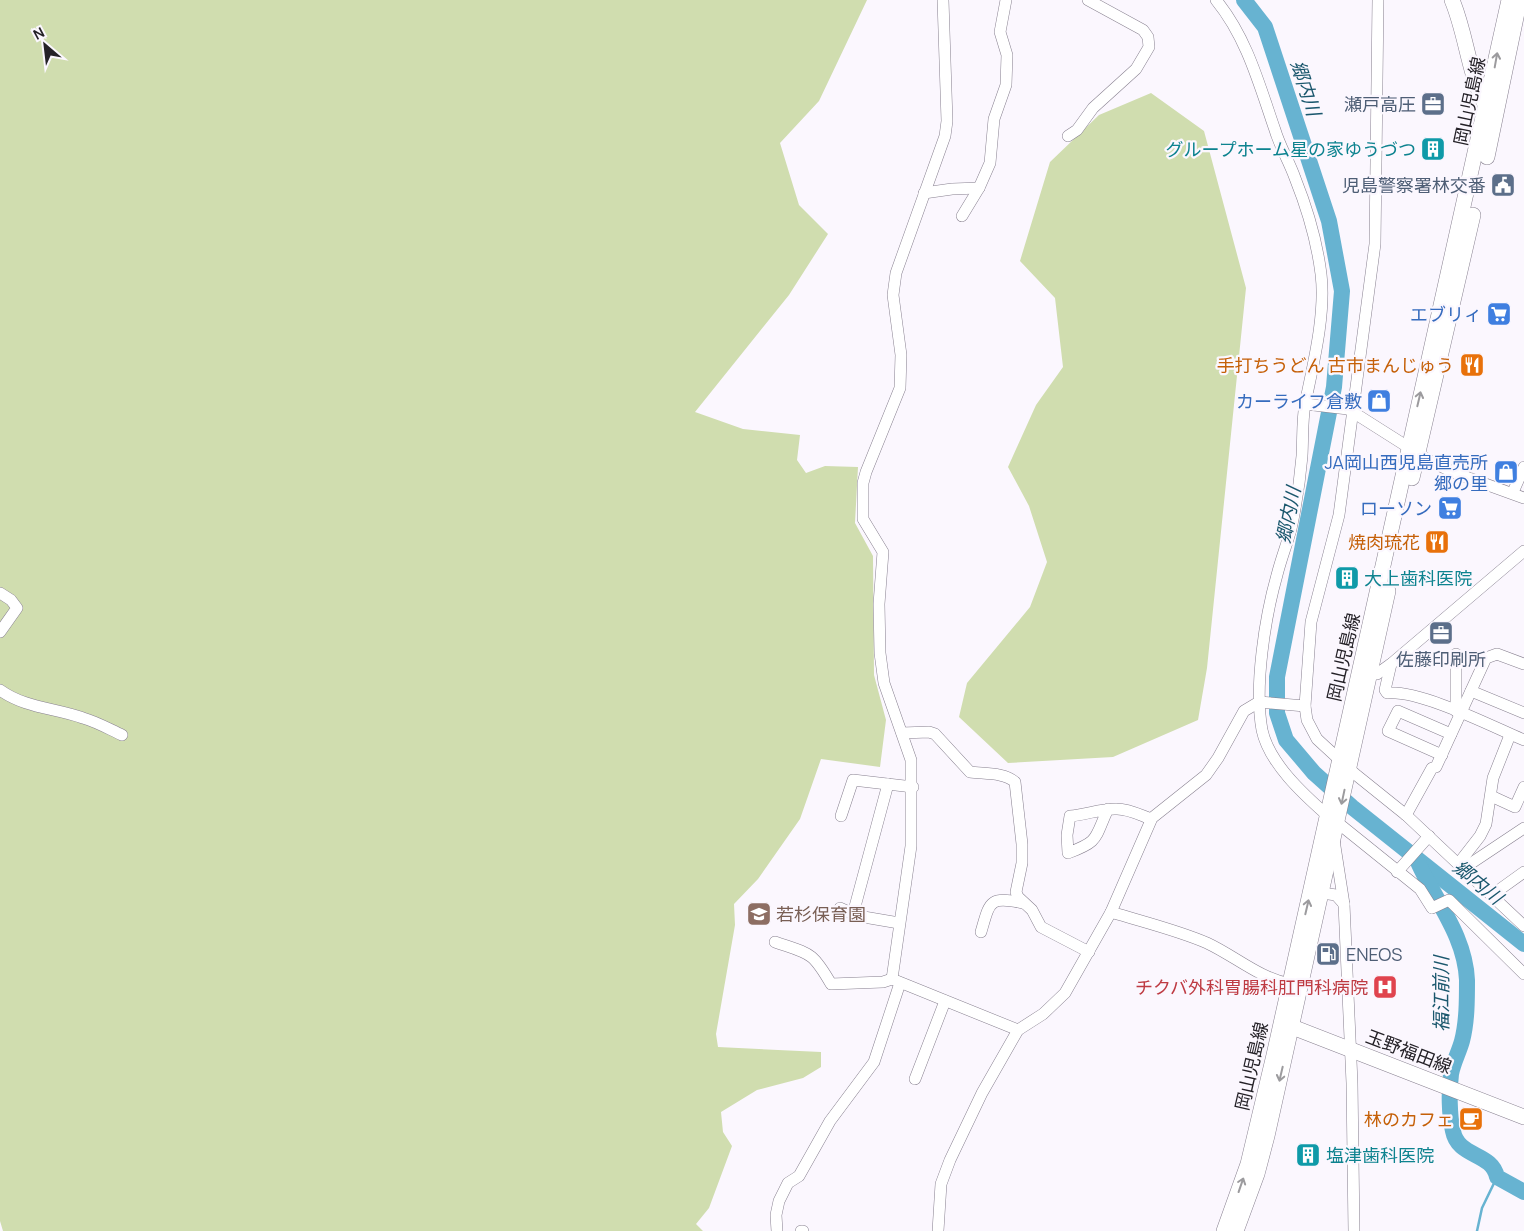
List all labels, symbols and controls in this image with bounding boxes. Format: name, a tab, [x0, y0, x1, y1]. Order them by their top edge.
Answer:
north arrow	[20, 20, 70, 70]
text: N	[30, 22, 48, 44]
one-way arrow	[1492, 52, 1502, 68]
street label: 岡山児島線	[1448, 54, 1490, 148]
water label: 郷内川	[1285, 57, 1328, 121]
office icon: 瀬戸高圧	[1420, 91, 1446, 117]
place label: 瀬戸高圧	[1344, 92, 1416, 116]
building icon: グループホーム星の家ゆうづつ	[1420, 136, 1446, 162]
place label: グループホーム星の家ゆうづつ	[1166, 137, 1416, 161]
public building icon: 児島警察署林交番	[1490, 172, 1516, 198]
place label: 児島警察署林交番	[1342, 173, 1486, 197]
supermarket icon: エブリィ	[1486, 301, 1512, 327]
place label: エブリィ	[1410, 302, 1482, 326]
restaurant icon: 手打ちうどん 古市まんじゅう	[1459, 352, 1485, 378]
place label: 手打ちうどん 古市まんじゅう	[1216, 353, 1454, 377]
shop icon: カーライフ倉敷	[1366, 388, 1392, 414]
place label: カーライフ倉敷	[1236, 389, 1362, 413]
one-way arrow	[1415, 392, 1424, 408]
place label: JA岡山西児島直売所 郷の里	[1325, 450, 1488, 495]
shop icon: JA岡山西児島直売所 郷の里	[1493, 459, 1519, 485]
water label: 郷内川	[1270, 483, 1307, 545]
supermarket icon: ローソン	[1437, 495, 1463, 521]
place label: ローソン	[1360, 496, 1432, 520]
restaurant icon: 焼肉琉花	[1424, 529, 1450, 555]
place label: 焼肉琉花	[1348, 530, 1420, 554]
building icon: 大上歯科医院	[1334, 565, 1360, 591]
place label: 大上歯科医院	[1364, 566, 1472, 590]
street label: 岡山児島線	[1321, 610, 1365, 704]
office icon: 佐藤印刷所	[1428, 620, 1454, 646]
place label: 佐藤印刷所	[1396, 647, 1486, 671]
one-way arrow	[1338, 789, 1347, 805]
water label: 郷内川	[1448, 854, 1510, 911]
one-way arrow	[1303, 899, 1312, 915]
school or university icon: 若杉保育園	[746, 901, 772, 927]
place label: 若杉保育園	[776, 902, 866, 926]
fuel station icon: ENEOS	[1315, 941, 1341, 967]
place label: ENEOS	[1346, 942, 1402, 966]
water label: 福江前川	[1428, 954, 1454, 1032]
hospital icon: チクバ外科胃腸科肛門科病院	[1372, 974, 1398, 1000]
place label: チクバ外科胃腸科肛門科病院	[1135, 975, 1368, 999]
street label: 岡山児島線	[1229, 1019, 1273, 1113]
street label: 玉野福田線	[1363, 1024, 1455, 1078]
one-way arrow	[1276, 1065, 1285, 1081]
cafe icon: 林のカフェ	[1458, 1106, 1484, 1132]
place label: 林のカフェ	[1364, 1107, 1454, 1131]
building icon: 塩津歯科医院	[1295, 1142, 1321, 1168]
place label: 塩津歯科医院	[1326, 1143, 1434, 1167]
one-way arrow	[1237, 1178, 1246, 1194]

